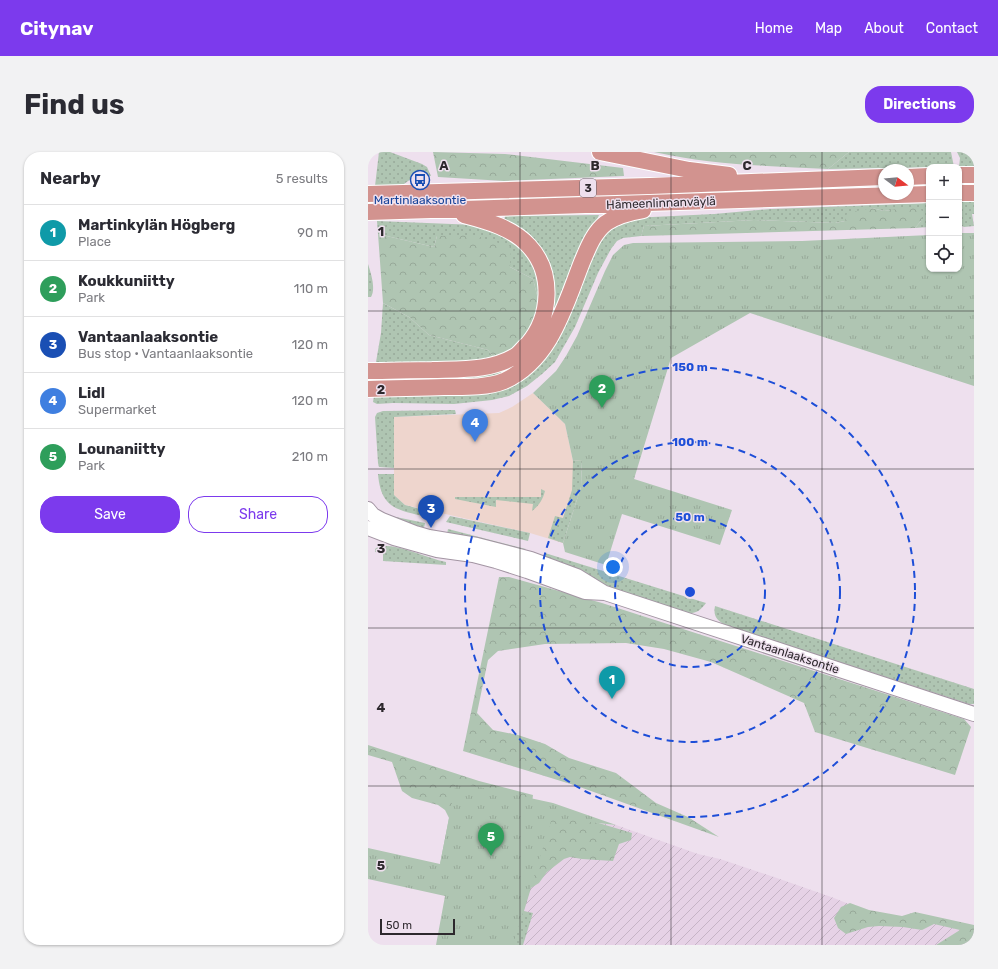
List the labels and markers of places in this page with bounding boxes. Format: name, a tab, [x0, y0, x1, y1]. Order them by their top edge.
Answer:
bus stop icon: Martinlaaksontie	[409, 169, 431, 191]
place label: Martinlaaksontie	[374, 193, 466, 207]
pin: 2	[589, 375, 615, 408]
pin: 4	[462, 409, 488, 442]
pin: 3	[418, 495, 444, 528]
centre of rings	[683, 585, 697, 599]
pin: 1	[599, 666, 625, 699]
pin: 5	[478, 823, 504, 856]

